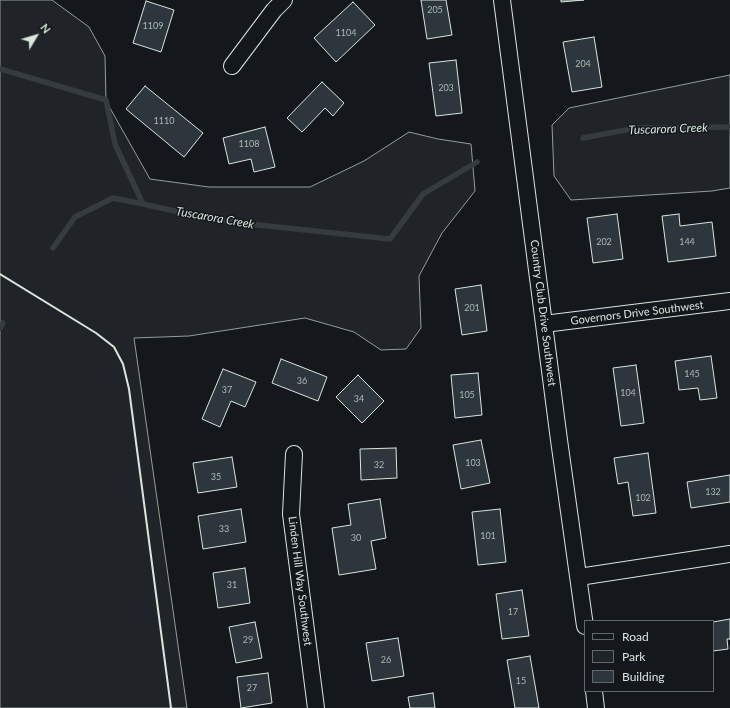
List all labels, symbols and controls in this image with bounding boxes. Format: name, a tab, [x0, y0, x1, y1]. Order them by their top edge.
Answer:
house number: 205	[427, 5, 443, 15]
north arrow	[16, 16, 56, 56]
text: N	[38, 21, 54, 36]
house number: 1109	[143, 21, 163, 31]
house number: 1104	[336, 28, 356, 38]
house number: 204	[575, 59, 591, 69]
house number: 203	[438, 83, 454, 93]
house number: 1110	[154, 116, 174, 126]
water label: Tuscarora Creek	[628, 120, 708, 138]
house number: 1108	[239, 139, 259, 149]
water label: Tuscarora Creek	[175, 204, 255, 232]
house number: 202	[596, 237, 612, 247]
house number: 144	[679, 237, 695, 247]
street label: Country Club Drive Southwest	[527, 239, 559, 387]
street label: Governors Drive Southwest	[570, 298, 704, 328]
house number: 201	[464, 303, 480, 313]
house number: 145	[684, 369, 700, 379]
house number: 36	[297, 376, 307, 386]
house number: 37	[222, 385, 232, 395]
house number: 104	[620, 388, 636, 398]
house number: 105	[459, 390, 475, 400]
house number: 34	[354, 394, 364, 404]
house number: 103	[465, 458, 481, 468]
house number: 32	[374, 460, 384, 470]
house number: 35	[211, 472, 221, 482]
house number: 132	[705, 487, 721, 497]
house number: 102	[635, 493, 651, 503]
street label: Linden Hill Way Southwest	[286, 516, 314, 646]
house number: 33	[219, 524, 229, 534]
house number: 101	[480, 531, 496, 541]
house number: 30	[351, 533, 361, 543]
house number: 31	[227, 580, 237, 590]
house number: 17	[508, 607, 518, 617]
legend	[584, 620, 714, 692]
text: Road	[622, 629, 649, 644]
house number: 29	[243, 635, 253, 645]
text: Park	[622, 649, 645, 664]
house number: 26	[381, 655, 391, 665]
text: Building	[622, 669, 665, 684]
house number: 15	[516, 676, 526, 686]
house number: 27	[247, 683, 257, 693]

